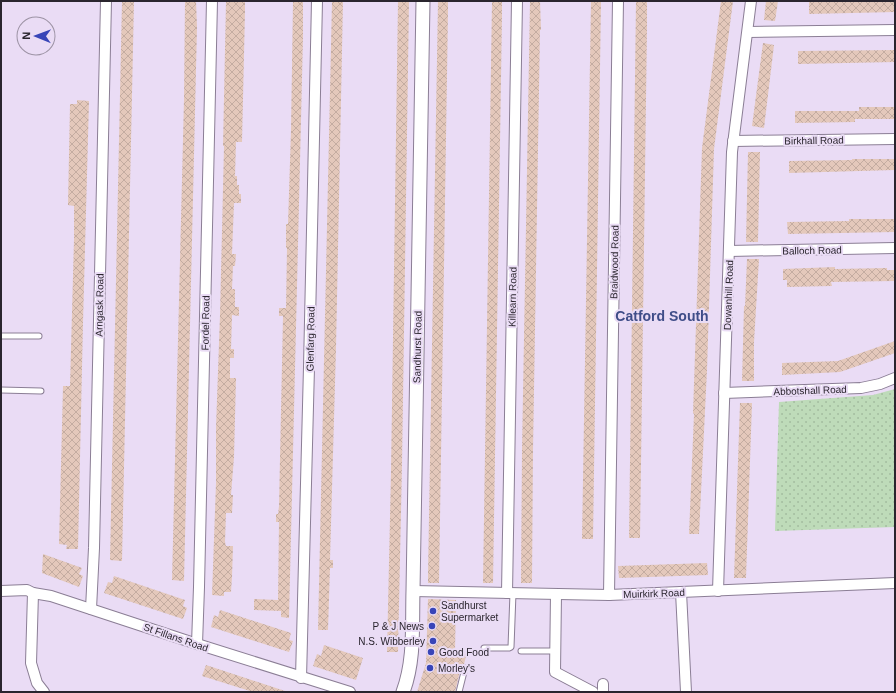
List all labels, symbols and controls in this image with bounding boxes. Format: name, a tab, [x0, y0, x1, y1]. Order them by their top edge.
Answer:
north arrow	[16, 16, 56, 56]
text: N	[20, 32, 32, 40]
street label: Birkhall Road	[784, 134, 844, 147]
street label: Braidwood Road	[608, 225, 621, 299]
street label: Balloch Road	[782, 244, 842, 257]
street label: Dowanhill Road	[722, 260, 735, 330]
street label: Killearn Road	[506, 267, 519, 327]
street label: Arngask Road	[93, 273, 106, 337]
street label: Fordel Road	[200, 295, 211, 351]
street label: Glenfarg Road	[304, 306, 317, 372]
district label: Catford South	[615, 308, 709, 324]
street label: Sandhurst Road	[411, 311, 424, 383]
street label: Abbotshall Road	[773, 384, 847, 397]
street label: Muirkirk Road	[623, 587, 685, 600]
place label: Sandhurst Supermarket	[441, 600, 498, 623]
marker: Sandhurst Supermarket	[428, 606, 438, 616]
street label: St Fillans Road	[142, 621, 210, 654]
place label: P & J News	[373, 621, 424, 632]
marker: P & J News	[427, 621, 437, 631]
place label: N.S. Wibberley	[358, 636, 425, 647]
marker: N.S. Wibberley	[428, 636, 438, 646]
marker: Good Food	[426, 647, 436, 657]
place label: Good Food	[439, 647, 489, 658]
marker: Morley's	[425, 663, 435, 673]
place label: Morley's	[438, 663, 475, 674]

